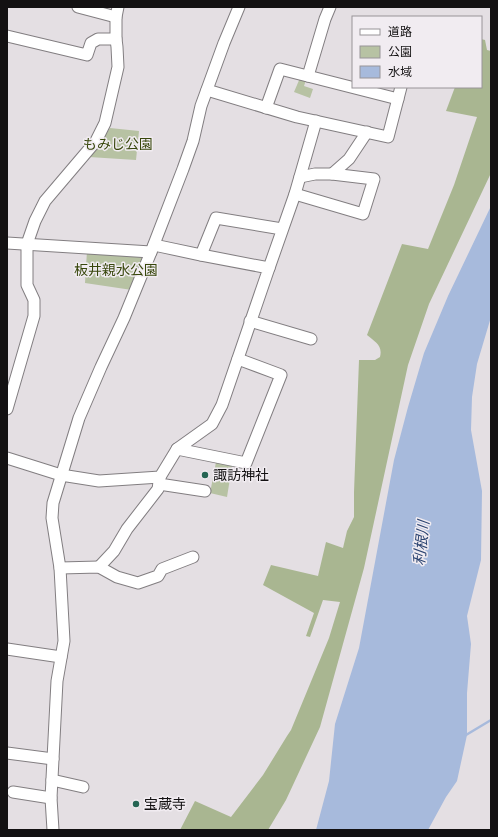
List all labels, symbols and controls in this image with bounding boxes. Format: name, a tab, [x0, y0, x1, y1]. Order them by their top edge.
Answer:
legend	[352, 16, 482, 88]
text: 道路	[388, 25, 412, 39]
text: 公園	[388, 45, 412, 59]
text: 水域	[388, 65, 412, 79]
park label: もみじ公園	[83, 136, 153, 152]
park label: 板井親水公園	[74, 262, 158, 278]
place label: 諏訪神社	[213, 467, 269, 483]
marker: 諏訪神社	[200, 470, 210, 480]
water label: 利根川	[410, 518, 432, 566]
place label: 宝蔵寺	[144, 796, 186, 812]
marker: 宝蔵寺	[131, 799, 141, 809]

